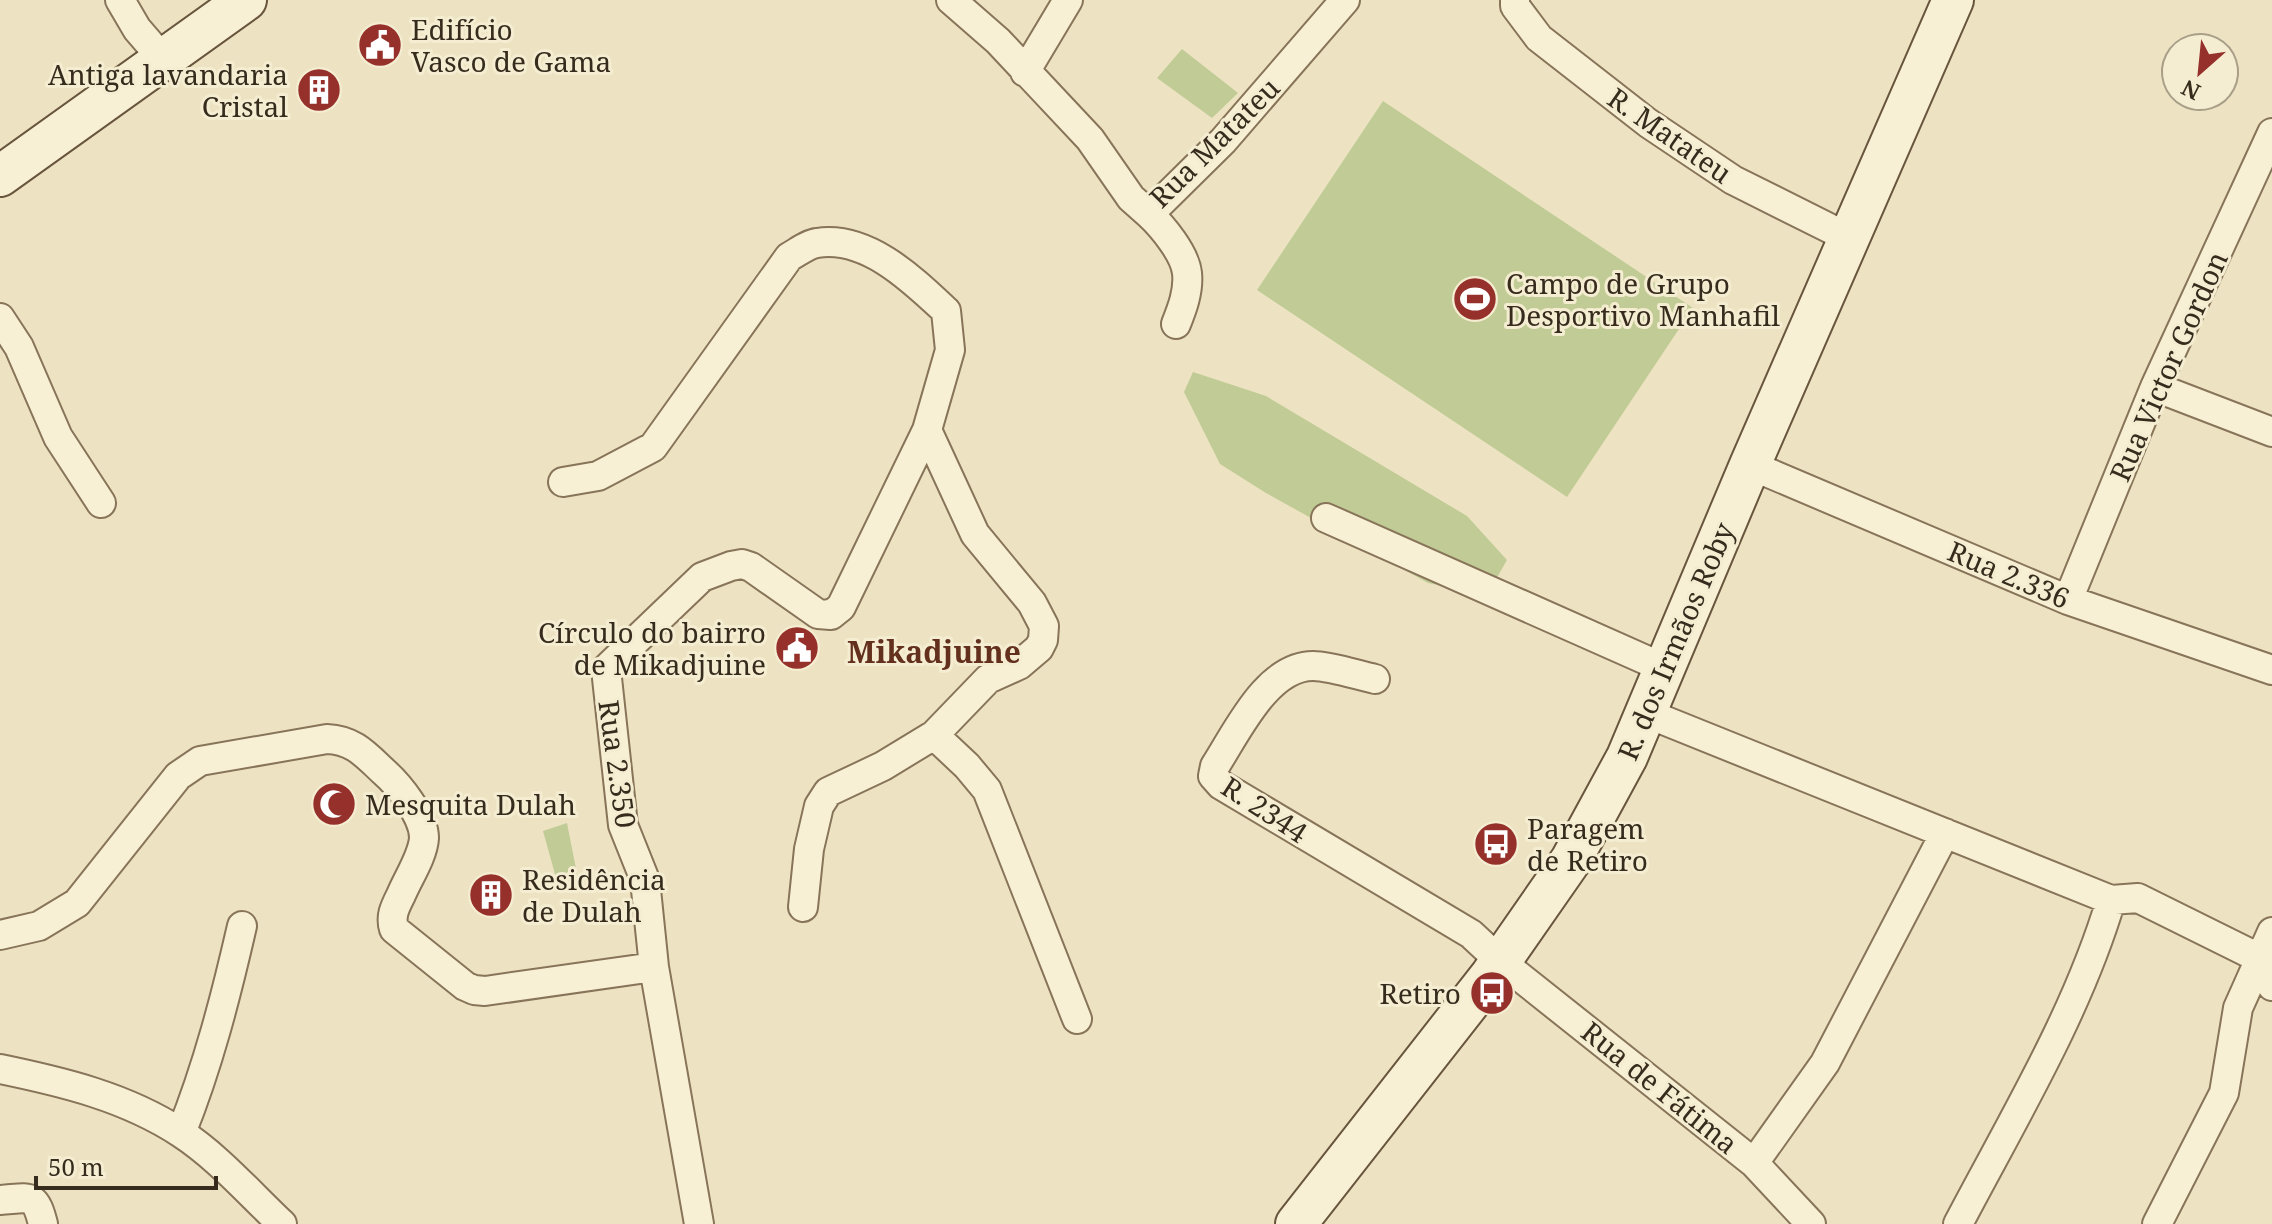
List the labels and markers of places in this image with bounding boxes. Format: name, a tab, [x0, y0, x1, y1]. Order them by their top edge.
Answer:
place label: Edifício Vasco de Gama	[411, 10, 611, 80]
public building icon: Edifício Vasco de Gama	[356, 21, 404, 69]
place label: Antiga lavandaria Cristal	[48, 55, 288, 125]
building icon: Antiga lavandaria Cristal	[295, 66, 343, 114]
place label: Campo de Grupo Desportivo Manhafil	[1506, 264, 1780, 334]
sports icon: Campo de Grupo Desportivo Manhafil	[1451, 275, 1499, 323]
place label: Círculo do bairro de Mikadjuine	[538, 613, 766, 683]
public building icon: Círculo do bairro de Mikadjuine	[773, 624, 821, 672]
mosque icon: Mesquita Dulah	[310, 780, 358, 828]
place label: Mesquita Dulah	[365, 785, 576, 823]
place label: Paragem de Retiro	[1527, 809, 1648, 879]
bus stop icon: Paragem de Retiro	[1472, 820, 1520, 868]
place label: Residência de Dulah	[522, 860, 666, 930]
building icon: Residência de Dulah	[467, 871, 515, 919]
bus stop icon: Retiro	[1468, 969, 1516, 1017]
place label: Retiro	[1379, 974, 1461, 1012]

